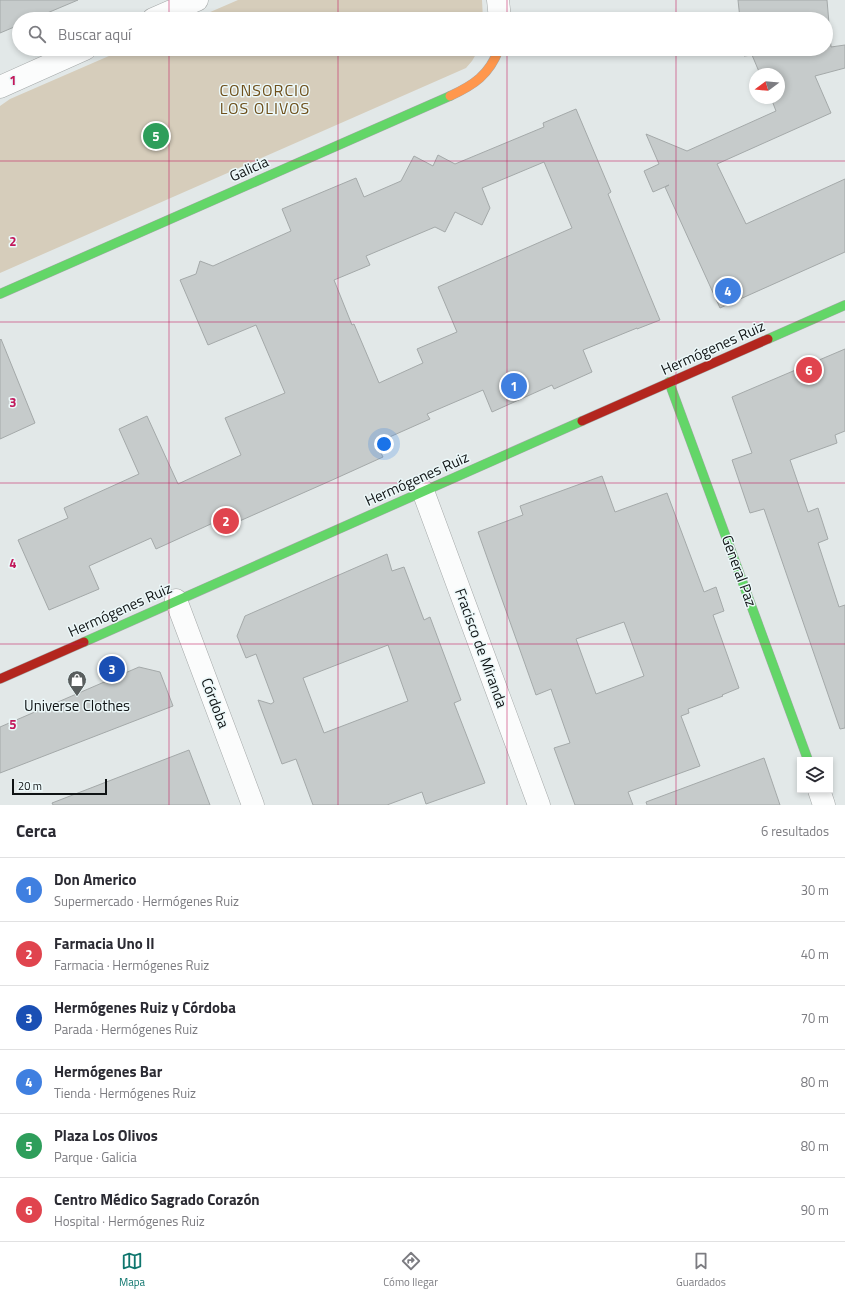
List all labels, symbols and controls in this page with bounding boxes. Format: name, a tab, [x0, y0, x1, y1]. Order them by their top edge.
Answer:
search box	[12, 12, 833, 56]
icon: search	[26, 23, 48, 45]
text: Buscar aquí	[58, 23, 131, 46]
north arrow	[749, 68, 785, 104]
text: 1	[9, 70, 17, 90]
district label: CONSORCIO LOS OLIVOS	[219, 78, 311, 120]
pin: 5	[143, 121, 169, 151]
street label: Galicia	[225, 150, 273, 187]
text: 2	[9, 231, 17, 251]
pin: 4	[715, 276, 741, 306]
street label: Hermógenes Ruiz	[657, 314, 769, 381]
pin: 6	[796, 355, 822, 385]
pin: 1	[501, 371, 527, 401]
text: 3	[9, 392, 17, 412]
your location	[374, 434, 394, 454]
street label: Hermógenes Ruiz	[361, 445, 473, 512]
pin: 2	[213, 506, 239, 536]
street label: General Paz	[716, 532, 763, 610]
text: 4	[9, 553, 17, 573]
street label: Hermógenes Ruiz	[64, 576, 176, 643]
street label: Fracisco de Miranda	[449, 585, 514, 711]
pin: 3	[99, 654, 125, 684]
shop icon: Universe Clothes	[66, 669, 88, 697]
street label: Córdoba	[195, 674, 236, 732]
place label: Universe Clothes	[24, 694, 130, 717]
text: 5	[9, 714, 17, 734]
map controls	[797, 757, 833, 793]
button: layers	[797, 757, 833, 793]
scale bar	[12, 777, 107, 796]
text: 20 m	[18, 778, 42, 794]
text: Cerca	[16, 818, 56, 844]
text: 6 resultados	[761, 821, 829, 841]
text: Don Americo	[54, 868, 136, 891]
text: 1	[25, 880, 33, 900]
text: 30 m	[801, 880, 829, 900]
text: Supermercado · Hermógenes Ruiz	[54, 891, 239, 911]
text: Farmacia Uno II	[54, 932, 155, 955]
text: 2	[25, 944, 33, 964]
text: 40 m	[801, 944, 829, 964]
text: Farmacia · Hermógenes Ruiz	[54, 955, 209, 975]
text: Hermógenes Ruiz y Córdoba	[54, 996, 236, 1019]
text: 3	[25, 1008, 33, 1028]
text: 70 m	[801, 1008, 829, 1028]
text: Parada · Hermógenes Ruiz	[54, 1019, 198, 1039]
text: Hermógenes Bar	[54, 1060, 162, 1083]
text: 4	[25, 1072, 33, 1092]
text: 80 m	[801, 1072, 829, 1092]
text: Tienda · Hermógenes Ruiz	[54, 1083, 196, 1103]
text: Plaza Los Olivos	[54, 1124, 158, 1147]
text: 5	[25, 1136, 33, 1156]
text: 80 m	[801, 1136, 829, 1156]
text: Parque · Galicia	[54, 1147, 137, 1167]
text: Centro Médico Sagrado Corazón	[54, 1188, 260, 1211]
text: 6	[25, 1200, 33, 1220]
text: 90 m	[801, 1200, 829, 1220]
text: Hospital · Hermógenes Ruiz	[54, 1211, 205, 1231]
tab: Mapa	[119, 1250, 145, 1290]
tab: Cómo llegar	[383, 1250, 438, 1290]
tab: Guardados	[676, 1250, 726, 1290]

